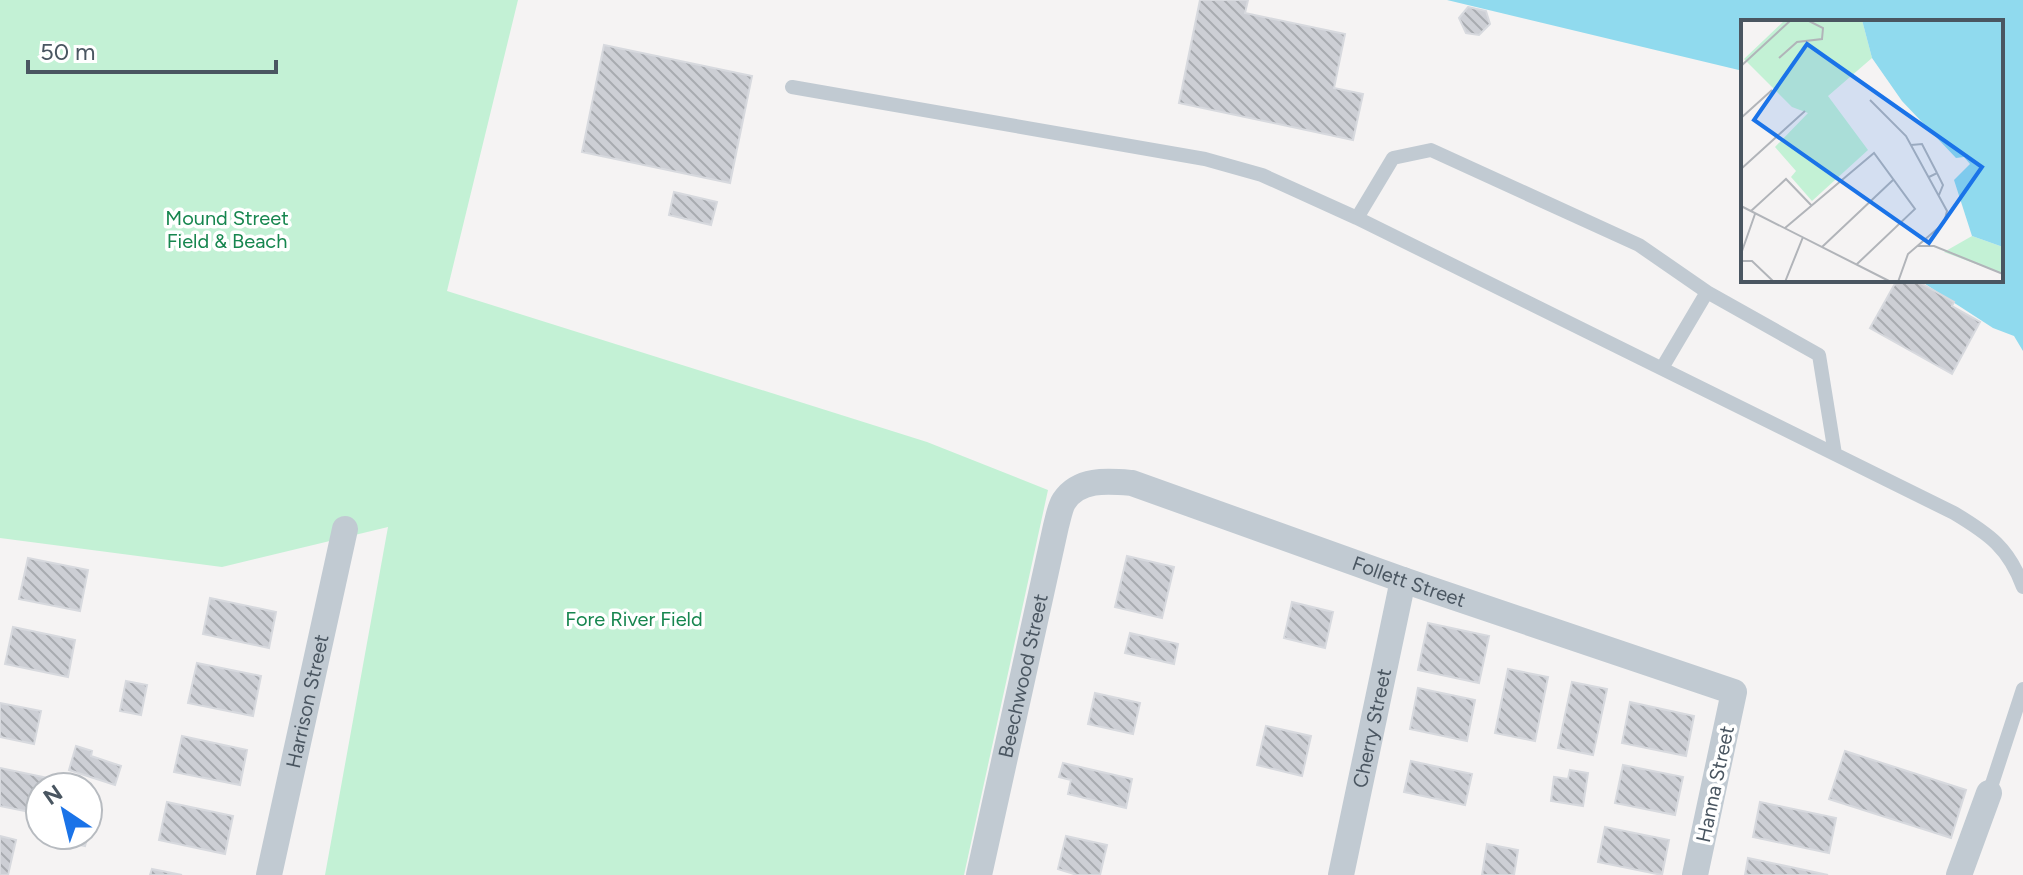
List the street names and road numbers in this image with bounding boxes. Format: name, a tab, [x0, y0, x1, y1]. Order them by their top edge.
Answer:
street label: Follett Street	[1349, 551, 1469, 612]
street label: Beechwood Street	[993, 592, 1053, 760]
street label: Harrison Street	[281, 632, 334, 770]
street label: Cherry Street	[1348, 666, 1396, 790]
street label: Hanna Street	[1691, 723, 1739, 845]

